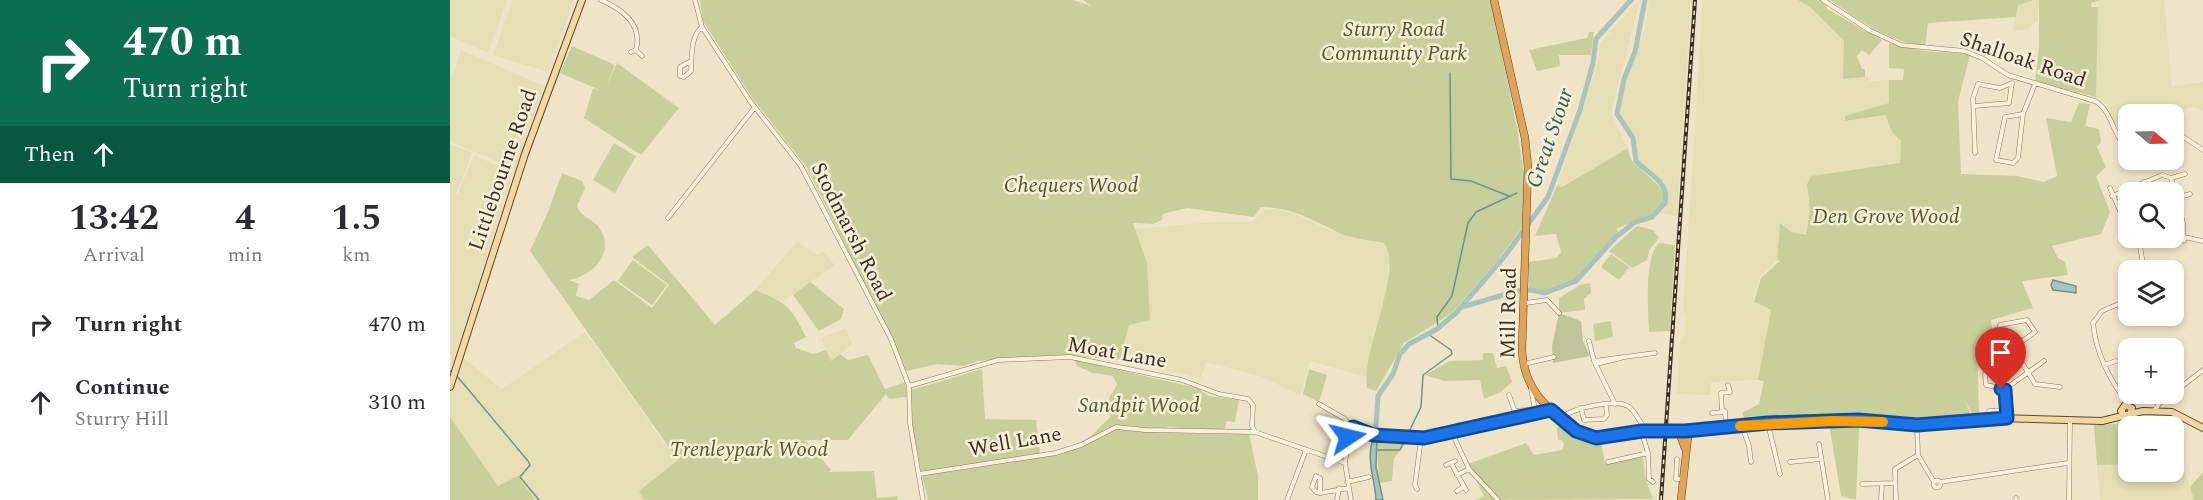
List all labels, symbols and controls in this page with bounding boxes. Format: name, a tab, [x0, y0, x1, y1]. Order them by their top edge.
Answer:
text: 470 m	[123, 11, 242, 74]
park label: Sturry Road Community Park	[1321, 14, 1467, 70]
street label: Shalloak Road	[1956, 23, 2090, 97]
icon: right	[24, 24, 102, 102]
text: Turn right	[123, 68, 248, 110]
water label: Great Stour	[1517, 83, 1583, 193]
street label: Littlebourne Road	[460, 85, 546, 255]
north arrow	[2118, 104, 2184, 170]
map controls	[2118, 104, 2184, 482]
text: Then	[24, 138, 75, 171]
icon: ahead	[87, 138, 120, 171]
street label: Stodmarsh Road	[802, 157, 900, 307]
park label: Chequers Wood	[1004, 170, 1138, 202]
button: search	[2118, 182, 2184, 248]
text: 13:42	[69, 191, 159, 246]
text: 4	[235, 191, 255, 246]
text: 1.5	[331, 191, 381, 246]
park label: Den Grove Wood	[1812, 201, 1960, 233]
text: Arrival	[83, 240, 145, 270]
text: min	[228, 240, 263, 270]
text: km	[342, 240, 371, 270]
button: layers	[2118, 260, 2184, 326]
street label: Mill Road	[1492, 267, 1526, 359]
icon: right	[24, 308, 57, 341]
text: Turn right	[75, 308, 182, 341]
text: 470 m	[369, 308, 426, 341]
pin	[1975, 327, 2026, 389]
street label: Moat Lane	[1065, 329, 1169, 377]
icon: arrive	[1984, 336, 2017, 369]
button: +	[2118, 338, 2184, 404]
text: Continue	[75, 371, 170, 404]
icon: ahead	[24, 386, 57, 419]
text: 310 m	[369, 386, 426, 419]
park label: Sandpit Wood	[1078, 390, 1200, 422]
text: Sturry Hill	[75, 404, 169, 434]
position arrow	[1316, 405, 1380, 469]
button: −	[2118, 416, 2184, 482]
street label: Well Lane	[966, 418, 1064, 466]
park label: Trenleypark Wood	[670, 434, 828, 466]

